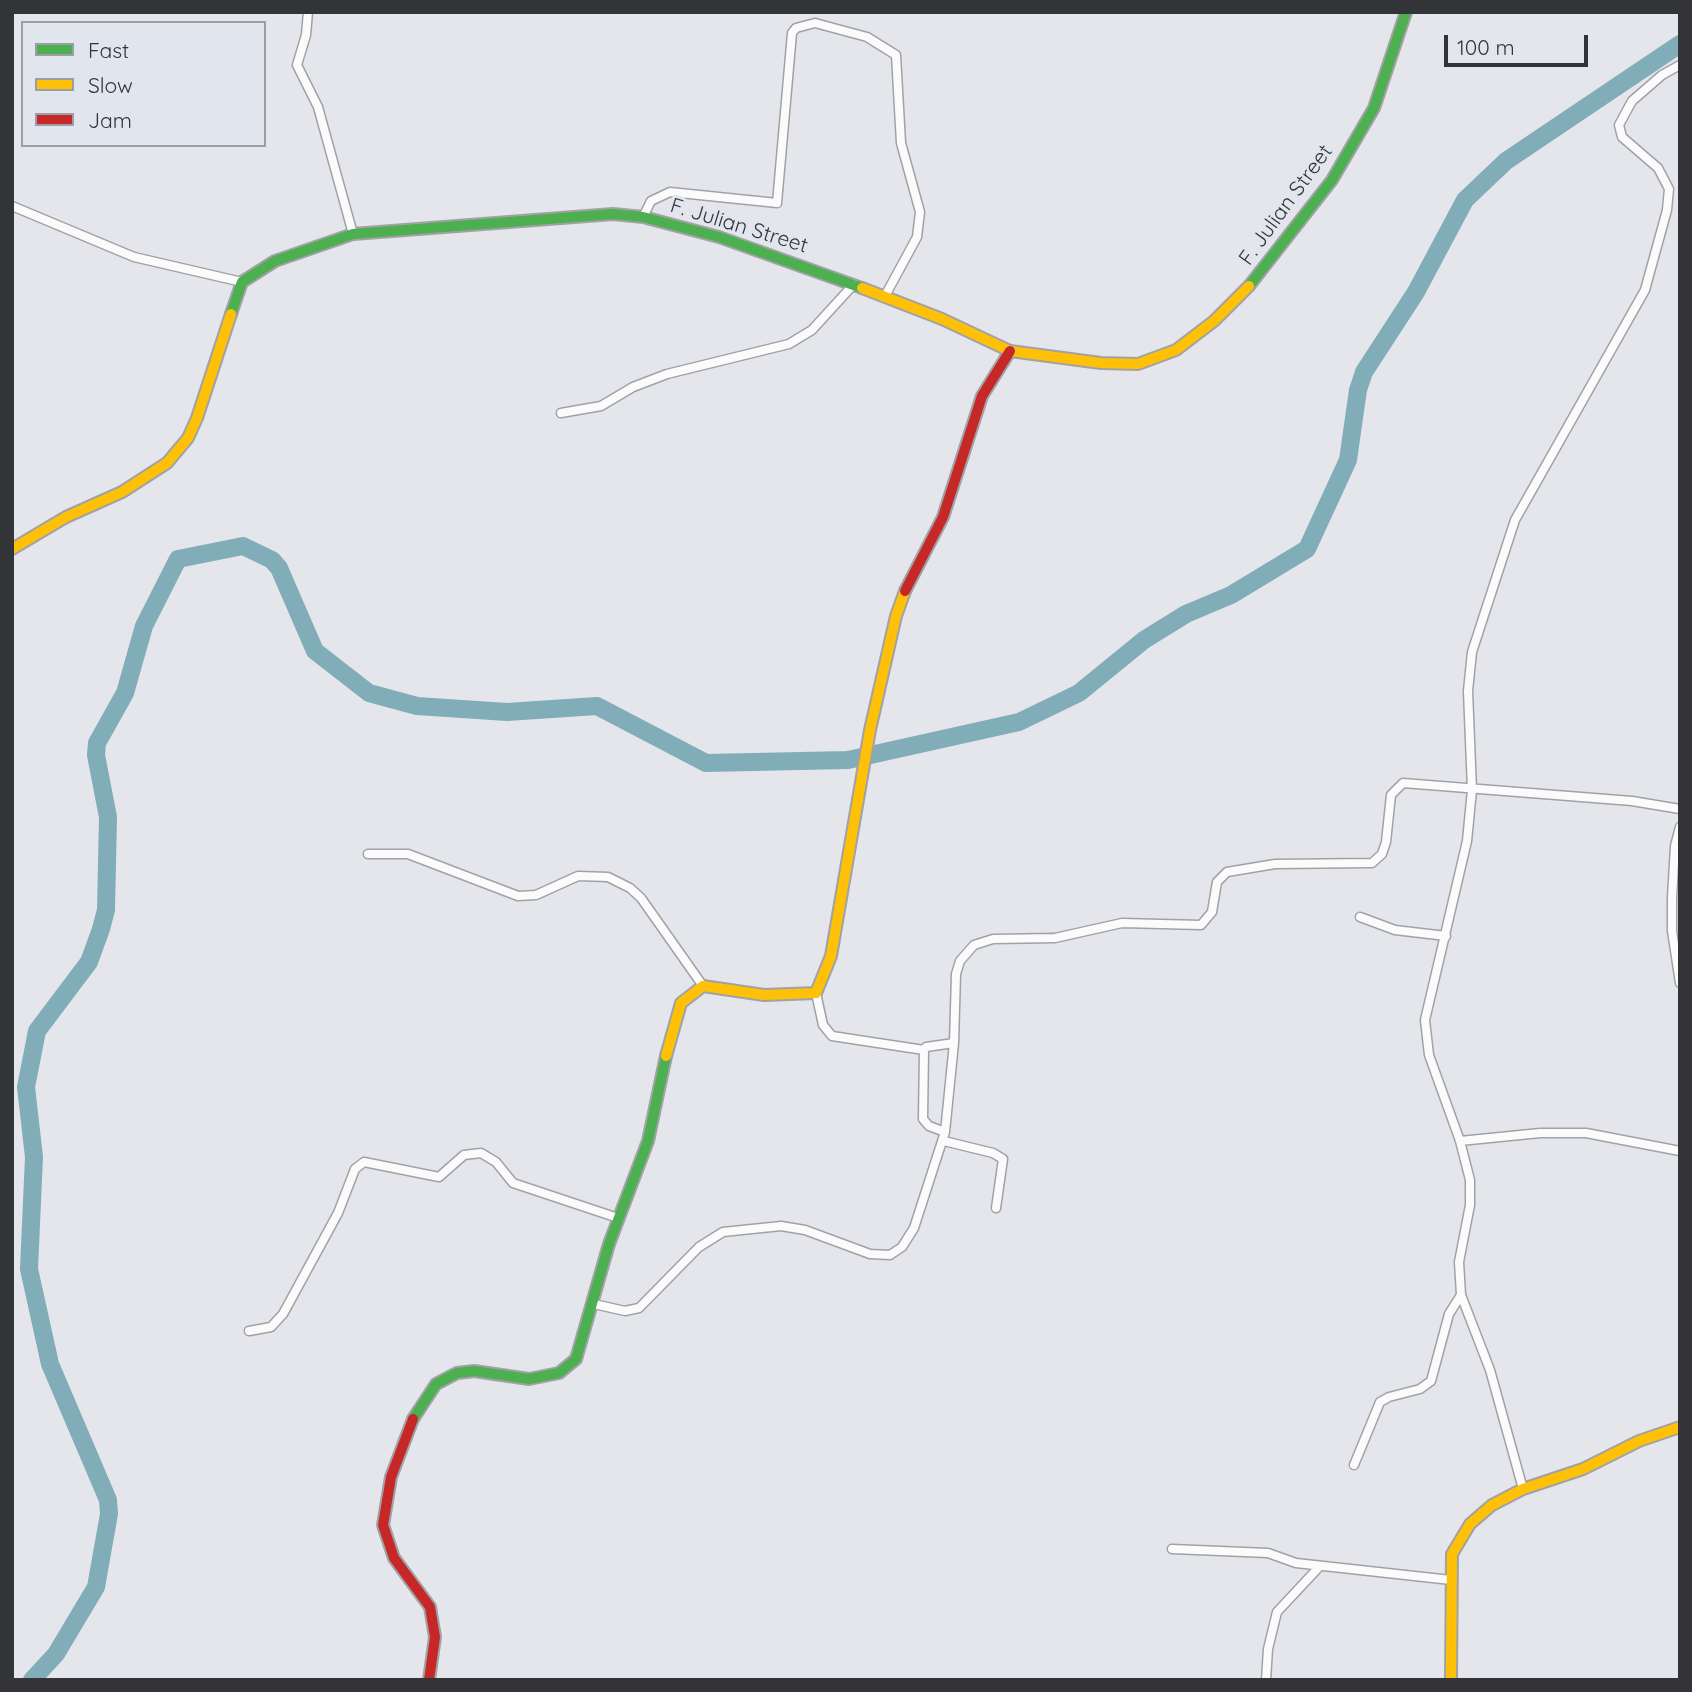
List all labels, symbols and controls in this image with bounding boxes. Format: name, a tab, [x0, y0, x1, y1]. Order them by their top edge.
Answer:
legend	[21, 21, 266, 147]
scale bar	[1447, 21, 1590, 65]
text: 100 m	[1457, 34, 1515, 60]
text: Fast	[88, 37, 129, 63]
text: Slow	[88, 72, 133, 98]
text: Jam	[88, 107, 132, 133]
street label: F. Julian Street	[1234, 140, 1338, 270]
street label: F. Julian Street	[667, 193, 811, 259]

